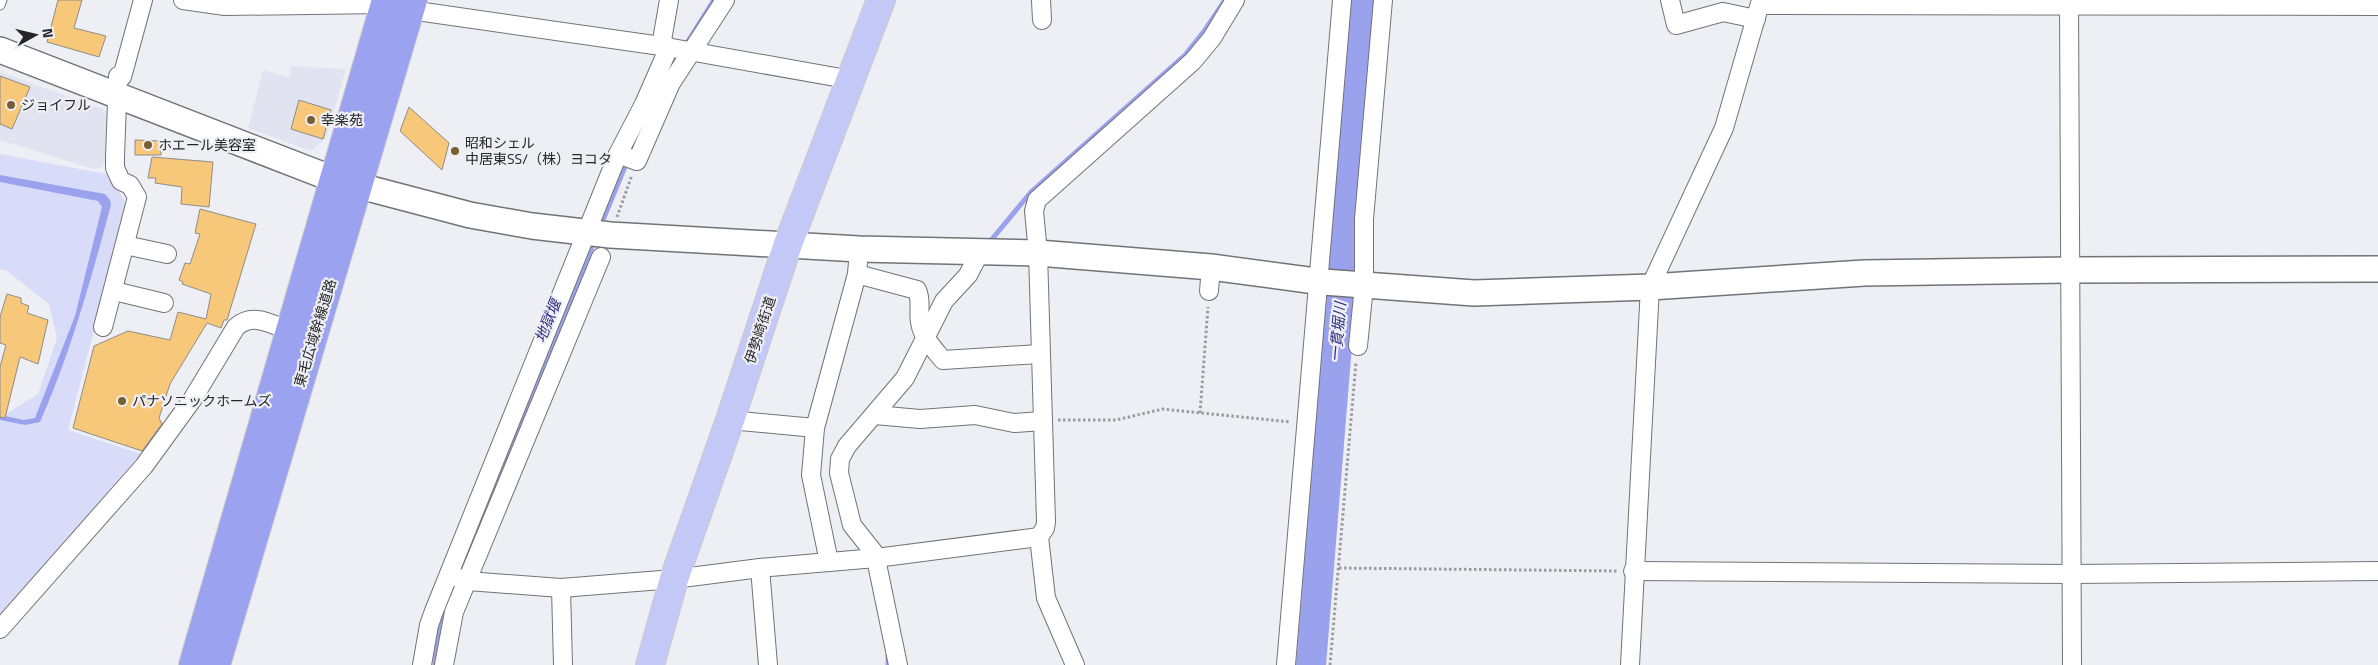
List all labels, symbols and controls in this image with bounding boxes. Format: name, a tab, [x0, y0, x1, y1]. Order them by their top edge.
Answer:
north arrow	[10, 10, 60, 60]
text: N	[37, 27, 59, 39]
place label: ジョイフル	[21, 94, 91, 115]
marker: ジョイフル	[5, 99, 17, 111]
place label: 幸楽苑	[321, 109, 363, 130]
marker: 幸楽苑	[305, 114, 317, 126]
place label: 昭和シェル 中居東SS/（株）ヨコタ	[465, 132, 612, 169]
place label: ホエール美容室	[158, 134, 256, 155]
marker: ホエール美容室	[142, 139, 154, 151]
marker: 昭和シェル 中居東SS/（株）ヨコタ	[449, 145, 461, 157]
street label: 東毛広域幹線道路	[288, 276, 341, 389]
water label: 地獄堰	[528, 293, 568, 346]
street label: 伊勢崎街道	[739, 293, 780, 366]
water label: 一貫堀川	[1323, 299, 1352, 363]
place label: パナソニックホームズ	[132, 390, 272, 411]
marker: パナソニックホームズ	[116, 395, 128, 407]

